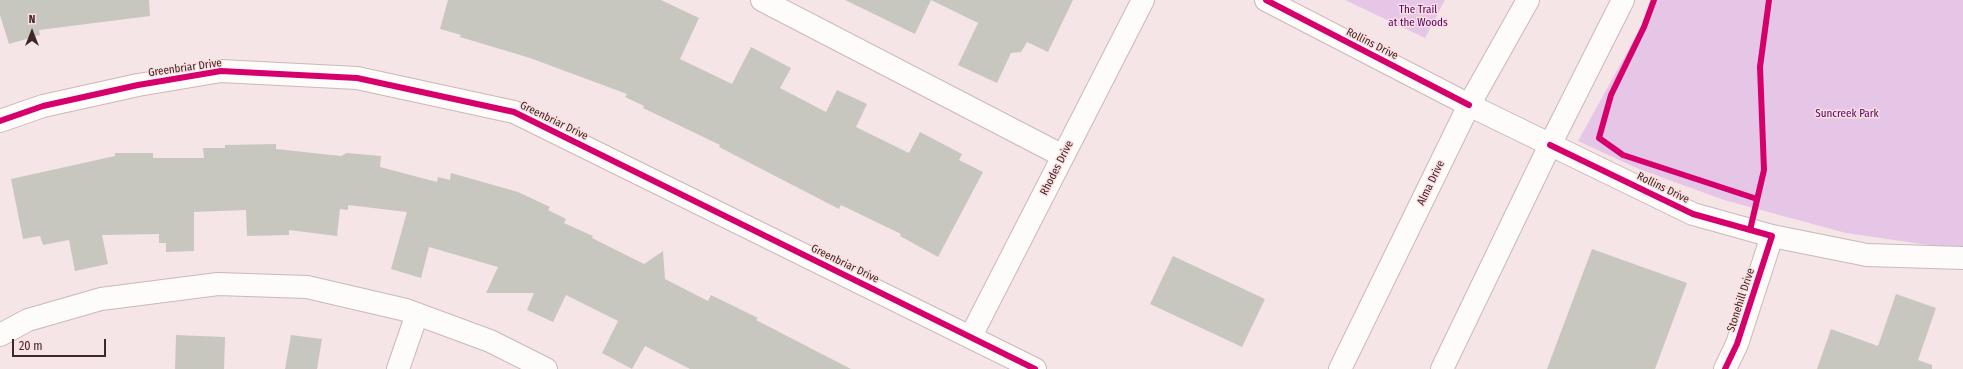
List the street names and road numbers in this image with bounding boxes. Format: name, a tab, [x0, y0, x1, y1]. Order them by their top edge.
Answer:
street label: Rollins Drive	[1344, 25, 1400, 63]
street label: Greenbriar Drive	[147, 56, 223, 80]
street label: Greenbriar Drive	[518, 99, 590, 143]
street label: Rhodes Drive	[1038, 139, 1076, 197]
street label: Alma Drive	[1414, 158, 1448, 208]
street label: Rollins Drive	[1635, 170, 1691, 206]
street label: Greenbriar Drive	[809, 242, 881, 286]
street label: Stonehill Drive	[1725, 267, 1757, 333]

